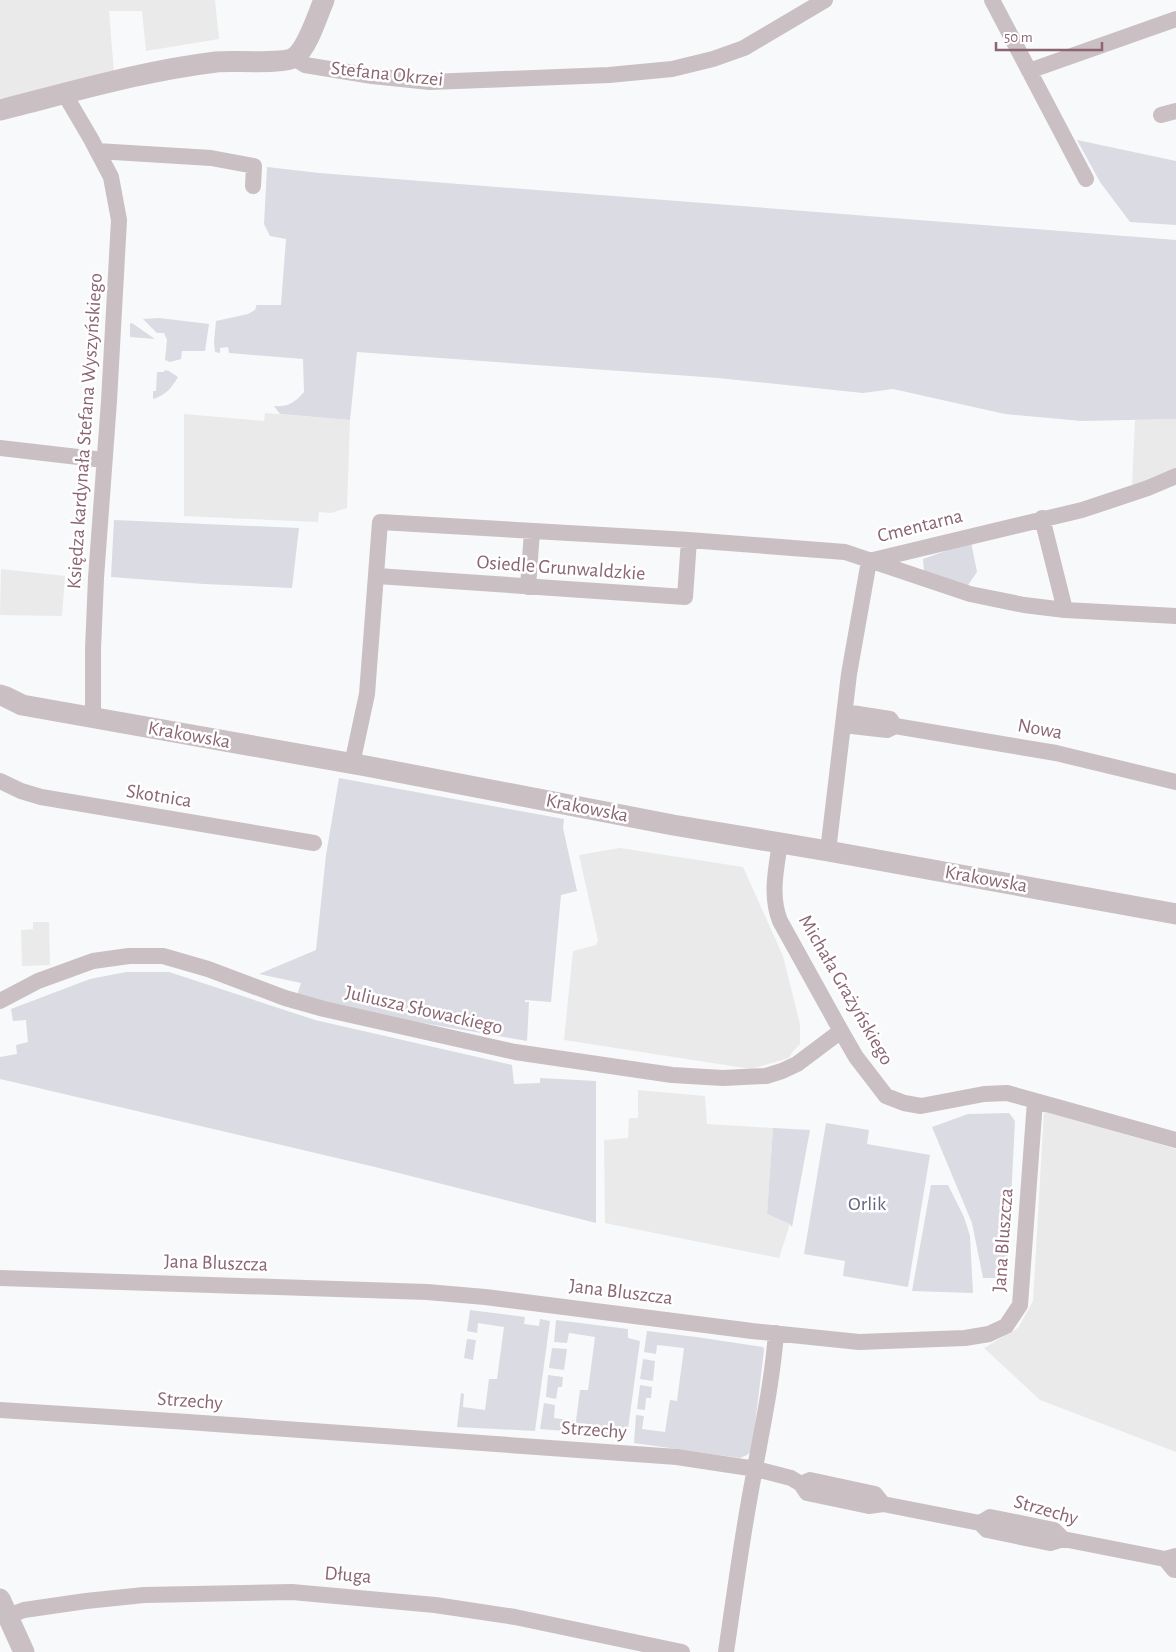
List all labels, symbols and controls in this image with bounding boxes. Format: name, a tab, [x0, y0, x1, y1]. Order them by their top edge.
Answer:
scale bar	[996, 20, 1102, 52]
text: 50 m	[1004, 30, 1033, 45]
street label: Stefana Okrzei	[330, 58, 444, 90]
street label: Księdza kardynała Stefana Wyszyńskiego	[64, 272, 106, 590]
street label: Cmentarna	[875, 506, 965, 546]
street label: Osiedle Grunwaldzkie	[476, 552, 646, 584]
street label: Nowa	[1016, 715, 1064, 743]
street label: Krakowska	[146, 718, 232, 752]
street label: Skotnica	[125, 781, 193, 811]
street label: Krakowska	[544, 790, 630, 826]
street label: Krakowska	[943, 862, 1029, 896]
street label: Michała Grażyńskiego	[795, 911, 897, 1069]
street label: Juliusza Słowackiego	[343, 982, 505, 1038]
street label: Jana Bluszcza	[989, 1187, 1017, 1293]
park label: Orlik	[848, 1194, 886, 1214]
street label: Jana Bluszcza	[164, 1251, 268, 1275]
street label: Jana Bluszcza	[568, 1276, 674, 1308]
street label: Strzechy	[157, 1389, 224, 1413]
street label: Strzechy	[561, 1418, 628, 1442]
street label: Strzechy	[1012, 1491, 1081, 1529]
street label: Długa	[324, 1563, 372, 1587]

